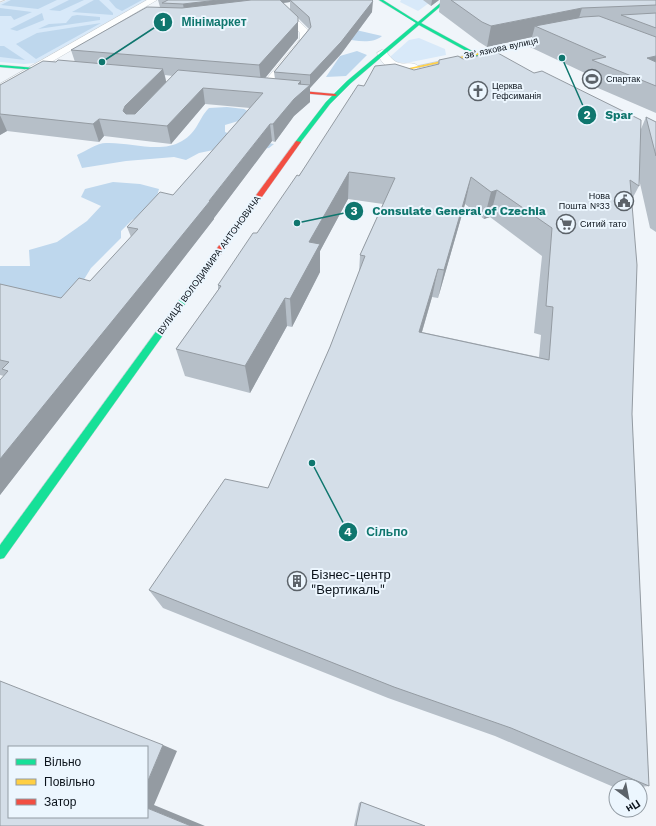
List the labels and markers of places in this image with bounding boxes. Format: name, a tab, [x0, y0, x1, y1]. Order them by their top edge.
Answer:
callout: Мінімаркет	[153, 10, 254, 34]
sports icon: Спартак	[581, 68, 603, 90]
place label: Спартак	[606, 74, 640, 84]
church icon: Церква Гефсиманія	[467, 80, 489, 102]
place label: Церква Гефсиманія	[492, 81, 541, 101]
callout: Spar	[577, 103, 640, 127]
public building icon: Нова Пошта №33	[613, 190, 635, 212]
place label: Нова Пошта №33	[559, 191, 610, 211]
callout: Consulate General of Czechia	[344, 199, 553, 223]
supermarket icon: Ситий тато	[555, 213, 577, 235]
place label: Ситий тато	[580, 219, 627, 229]
callout: Сільпо	[338, 520, 416, 544]
place label: Бізнес-центр "Вертикаль"	[311, 567, 391, 597]
building icon: Бізнес-центр "Вертикаль"	[286, 570, 308, 592]

